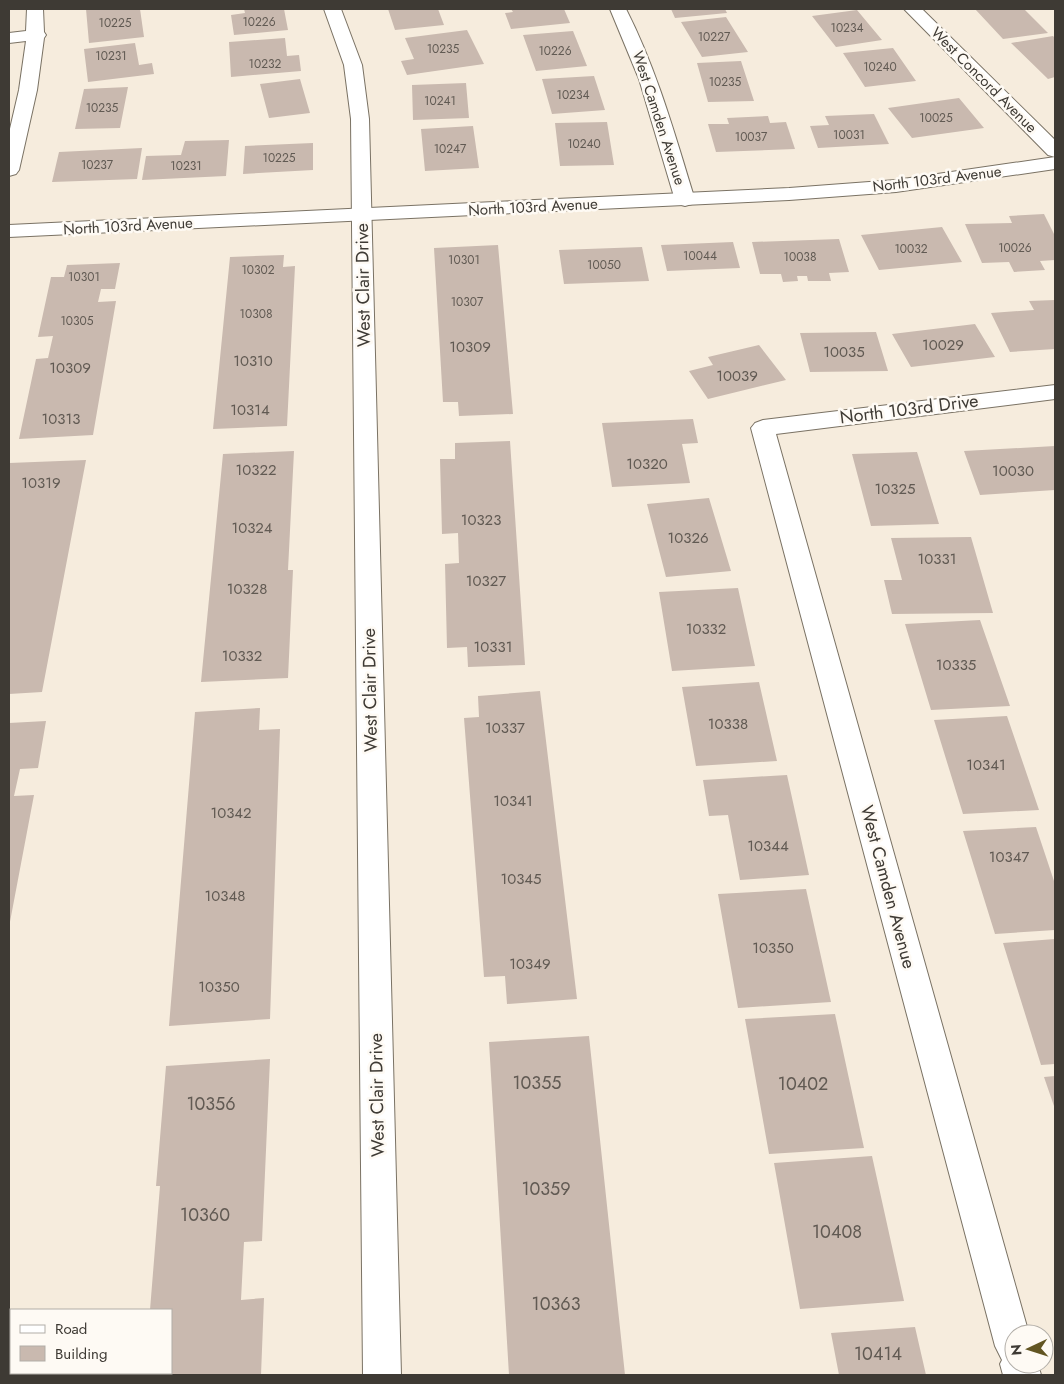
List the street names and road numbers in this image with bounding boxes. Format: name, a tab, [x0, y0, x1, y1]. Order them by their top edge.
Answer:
street label: West Concord Avenue	[926, 22, 1042, 138]
street label: West Camden Avenue	[627, 48, 691, 188]
street label: North 103rd Avenue	[871, 160, 1003, 198]
street label: North 103rd Avenue	[468, 193, 599, 221]
street label: North 103rd Avenue	[63, 212, 194, 240]
street label: West Clair Drive	[349, 223, 377, 347]
street label: North 103rd Drive	[838, 388, 980, 430]
street label: West Clair Drive	[356, 628, 384, 752]
street label: West Camden Avenue	[854, 802, 922, 972]
street label: West Clair Drive	[363, 1033, 391, 1157]

